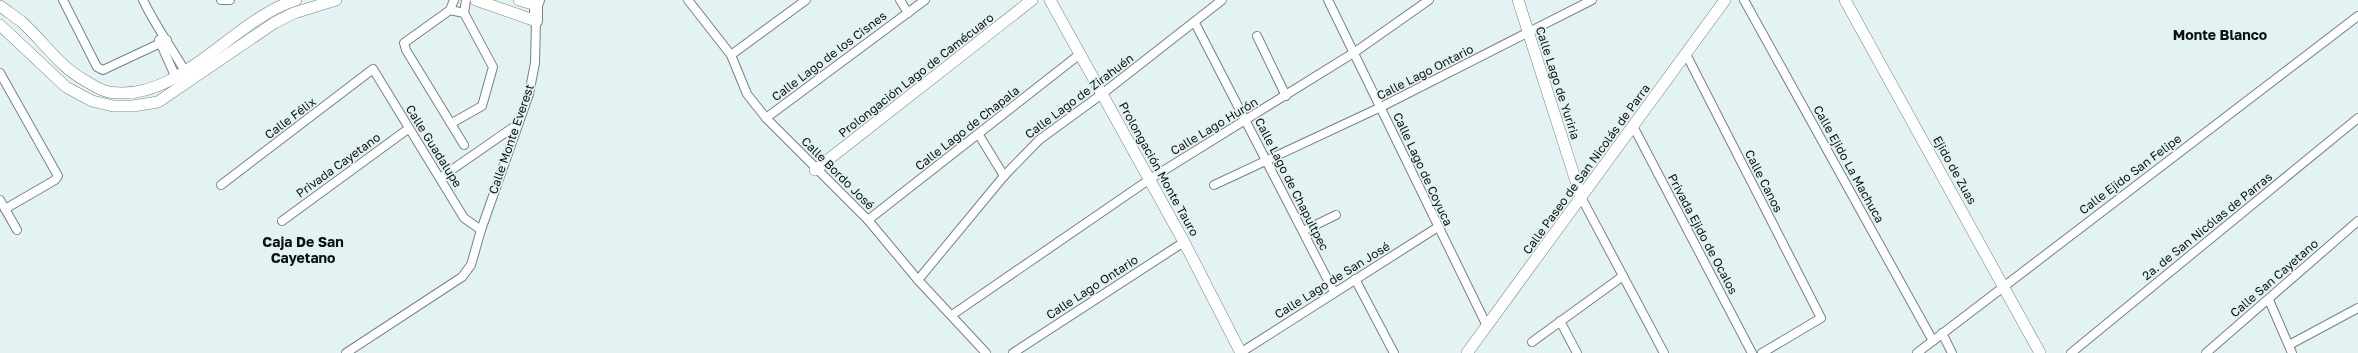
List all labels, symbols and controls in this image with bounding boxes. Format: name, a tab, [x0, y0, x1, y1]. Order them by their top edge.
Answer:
street label: Calle Lago de los Cisnes	[769, 8, 889, 104]
street label: Prolongación Lago de Camécuaro	[835, 10, 997, 140]
street label: Calle Lago de Yuriria	[1533, 25, 1583, 141]
district label: Monte Blanco	[2173, 26, 2267, 43]
street label: Calle Lago Ontario	[1374, 41, 1476, 103]
street label: Calle Lago de Zirahuén	[1022, 50, 1136, 142]
street label: Calle Paseo de San Nicolás de Parra	[1519, 81, 1653, 257]
street label: Calle Monte Everest	[485, 82, 537, 196]
street label: Calle Lago de Chapala	[912, 83, 1022, 173]
street label: Calle Félix	[261, 94, 319, 142]
street label: Calle Lago Hurón	[1168, 94, 1260, 158]
street label: Prolongación Monte Tauro	[1116, 99, 1202, 239]
street label: Calle Guadalupe	[403, 102, 465, 190]
street label: Calle Ejido La Machuca	[1810, 103, 1888, 225]
street label: Calle Lago de Coyuca	[1390, 110, 1456, 228]
street label: Calle Lago de Chapultpec	[1252, 115, 1332, 253]
street label: Privada Cayetano	[293, 129, 383, 201]
street label: Calle Ejido San Felipe	[2076, 131, 2184, 217]
street label: Calle Bordo José	[798, 133, 878, 213]
street label: Ejido de Zuas	[1930, 133, 1980, 207]
street label: Calle Canos	[1742, 147, 1786, 215]
street label: 2a. de San Nicólas de Parras	[2139, 169, 2275, 283]
street label: Privada Ejido de Ocalos	[1665, 171, 1741, 297]
district label: Caja De San Cayetano	[262, 233, 344, 266]
street label: Calle San Cayetano	[2227, 236, 2321, 320]
street label: Calle Lago de San José	[1272, 238, 1392, 322]
street label: Calle Lago Ontario	[1043, 252, 1141, 322]

